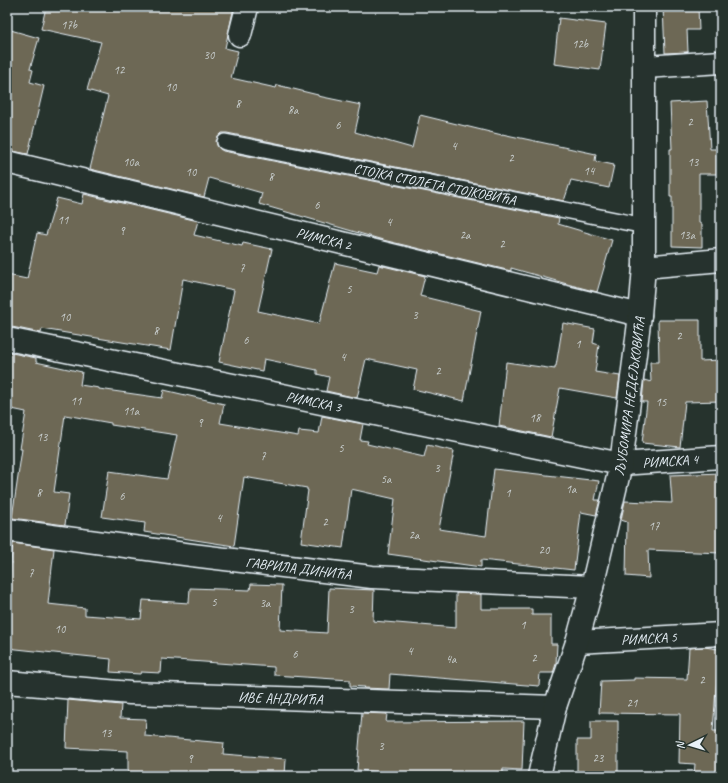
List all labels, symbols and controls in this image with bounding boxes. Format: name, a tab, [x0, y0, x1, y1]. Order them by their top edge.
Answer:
house number: 17b	[61, 17, 78, 33]
house number: 12b	[572, 36, 589, 52]
house number: 30	[204, 47, 216, 63]
house number: 12	[114, 62, 126, 78]
house number: 10	[166, 79, 178, 95]
house number: 8	[235, 96, 242, 112]
house number: 8a	[288, 102, 299, 118]
house number: 2	[687, 114, 694, 130]
house number: 6	[335, 117, 341, 133]
house number: 4	[451, 138, 458, 154]
house number: 2	[508, 150, 515, 166]
house number: 10a	[123, 154, 140, 170]
house number: 13	[688, 154, 700, 170]
street label: СТОЈКА СТОЛЕТА СТОЈКОВИЋА	[352, 159, 518, 209]
house number: 14	[584, 163, 596, 179]
house number: 10	[186, 164, 198, 180]
house number: 8	[268, 169, 275, 185]
house number: 6	[314, 197, 320, 213]
house number: 11	[58, 212, 69, 228]
house number: 4	[386, 214, 393, 230]
house number: 9	[119, 223, 126, 239]
street label: РИМСКА 2	[295, 224, 355, 254]
house number: 2a	[460, 227, 471, 243]
house number: 13a	[679, 227, 696, 243]
house number: 2	[499, 236, 506, 252]
house number: 7	[239, 260, 245, 276]
house number: 5	[346, 281, 352, 297]
house number: 3	[412, 307, 419, 323]
house number: 10	[60, 309, 72, 325]
street label: ЉУБОМИРА НЕДЕЉКОВИЋА	[610, 315, 648, 477]
house number: 8	[153, 323, 160, 339]
house number: 2	[676, 328, 683, 344]
house number: 6	[243, 332, 249, 348]
house number: 1	[575, 336, 581, 352]
house number: 4	[340, 349, 347, 365]
house number: 2	[435, 363, 442, 379]
street label: РИМСКА 3	[285, 388, 345, 416]
house number: 11	[71, 393, 82, 409]
house number: 15	[656, 394, 667, 410]
house number: 11a	[123, 403, 140, 419]
house number: 18	[530, 410, 542, 426]
house number: 9	[197, 415, 204, 431]
house number: 13	[37, 429, 49, 445]
house number: 5	[338, 440, 344, 456]
house number: 7	[260, 448, 266, 464]
street label: РИМСКА 4	[642, 450, 701, 471]
house number: 3	[434, 460, 441, 476]
house number: 5a	[381, 471, 392, 487]
house number: 1a	[566, 481, 577, 497]
house number: 8	[36, 485, 43, 501]
house number: 1	[505, 485, 511, 501]
house number: 6	[119, 488, 125, 504]
house number: 4	[216, 510, 223, 526]
house number: 2	[322, 514, 329, 530]
house number: 17	[649, 518, 660, 534]
house number: 2a	[409, 527, 420, 543]
house number: 20	[539, 542, 551, 558]
street label: ГАВРИЛА ДИНИЋА	[245, 553, 353, 583]
house number: 7	[28, 565, 34, 581]
house number: 5	[211, 594, 217, 610]
house number: 3a	[260, 595, 271, 611]
house number: 3	[348, 601, 355, 617]
house number: 1	[520, 617, 526, 633]
house number: 10	[55, 621, 67, 637]
street label: РИМСКА 5	[620, 628, 678, 648]
house number: 4	[407, 643, 414, 659]
house number: 6	[292, 646, 298, 662]
house number: 2	[531, 650, 538, 666]
house number: 4a	[446, 651, 457, 667]
house number: 2	[699, 672, 706, 688]
street label: ИВЕ АНДРИЋА	[238, 688, 324, 708]
house number: 21	[627, 695, 638, 711]
house number: 13	[101, 725, 113, 741]
north arrow	[670, 725, 710, 765]
house number: 3	[378, 738, 385, 754]
text: N	[673, 740, 687, 750]
house number: 23	[593, 750, 605, 766]
house number: 9	[187, 751, 194, 767]

